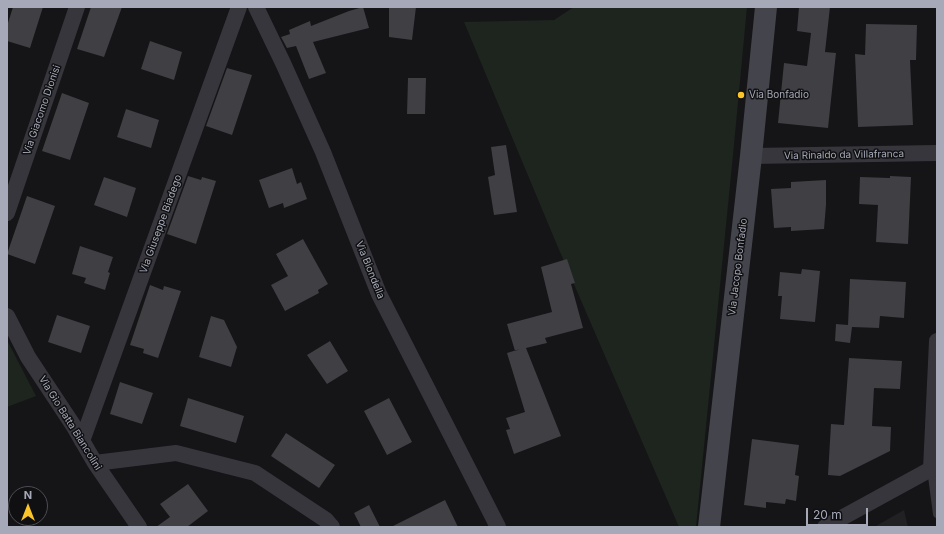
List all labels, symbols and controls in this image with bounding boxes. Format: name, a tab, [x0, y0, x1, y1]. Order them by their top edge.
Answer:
street label: Via Giacomo Dionisi	[21, 64, 63, 156]
place label: Via Bonfadio	[749, 89, 809, 101]
marker: Via Bonfadio	[736, 90, 746, 100]
street label: Via Rinaldo da Villafranca	[784, 148, 904, 162]
street label: Via Giuseppe Biadego	[138, 173, 184, 275]
street label: Via Jacopo Bonfadio	[726, 218, 750, 316]
street label: Via Biondella	[353, 239, 387, 301]
street label: Via Gio Batta Biancolini	[36, 374, 104, 472]
north arrow	[8, 486, 48, 526]
text: N	[24, 488, 32, 502]
scale bar	[808, 500, 870, 526]
text: 20 m	[813, 507, 842, 522]

